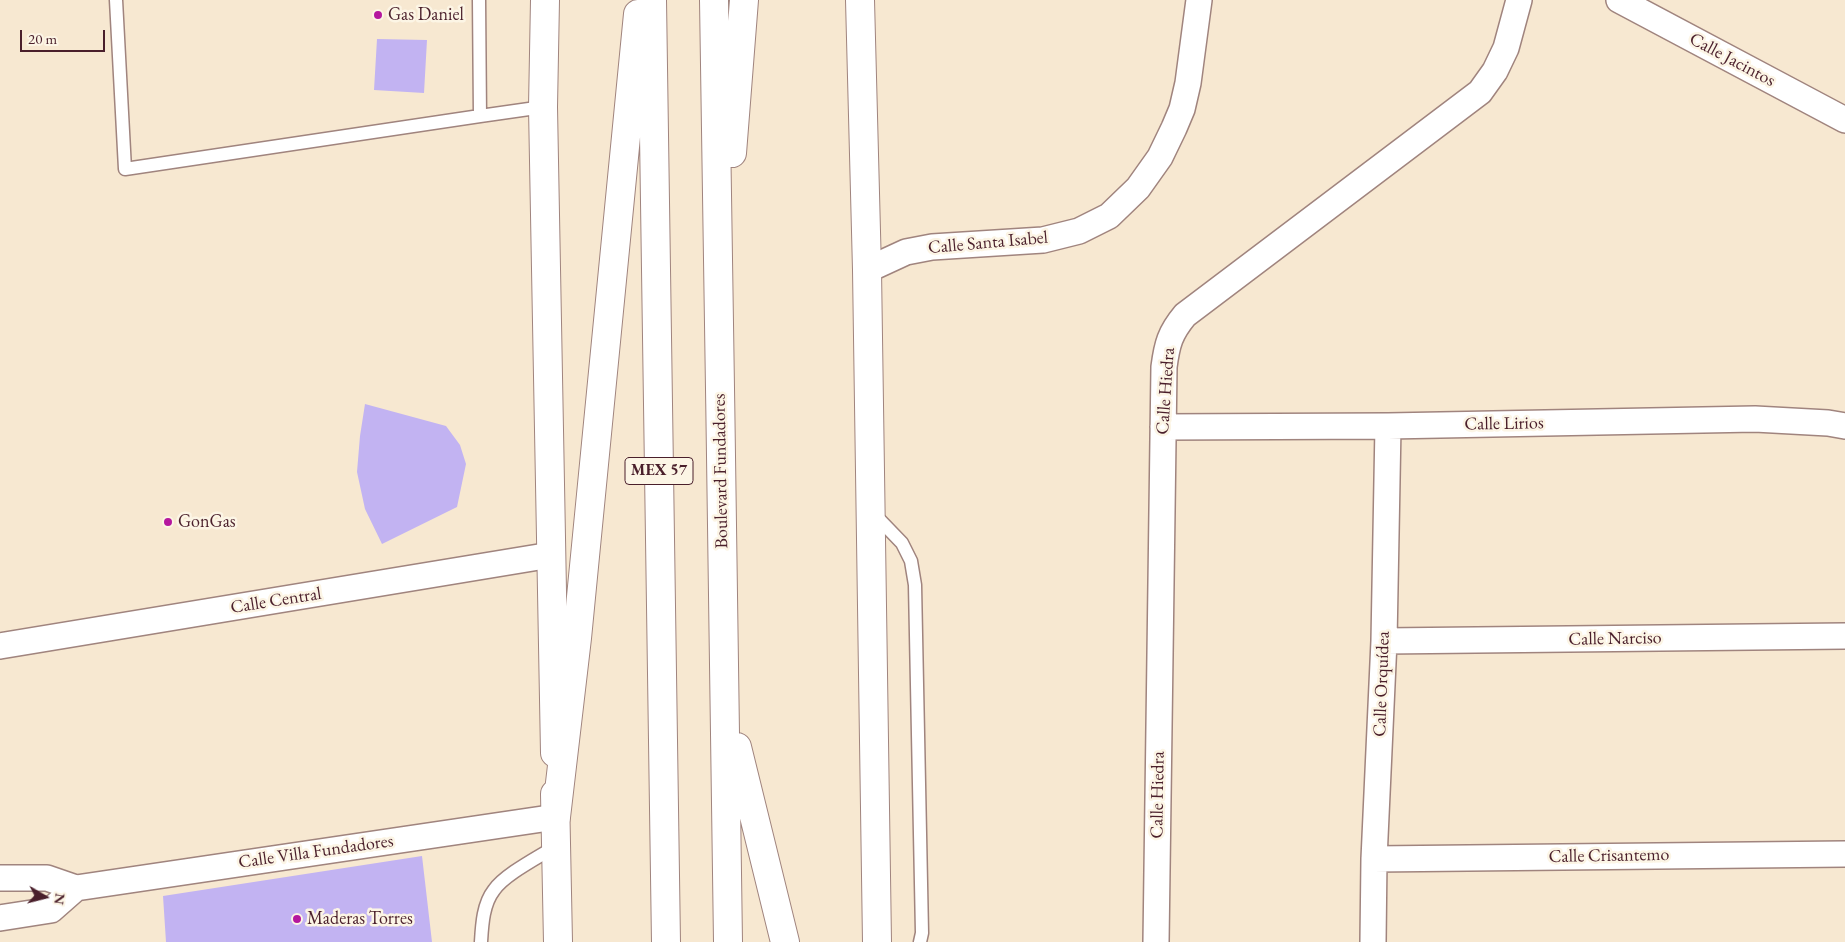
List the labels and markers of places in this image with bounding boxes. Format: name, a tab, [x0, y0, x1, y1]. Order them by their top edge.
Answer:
place label: Gas Daniel	[388, 4, 464, 26]
marker: Gas Daniel	[372, 9, 384, 21]
place label: GonGas	[178, 511, 236, 533]
marker: GonGas	[162, 516, 174, 528]
place label: Maderas Torres	[307, 908, 413, 930]
marker: Maderas Torres	[291, 913, 303, 925]

